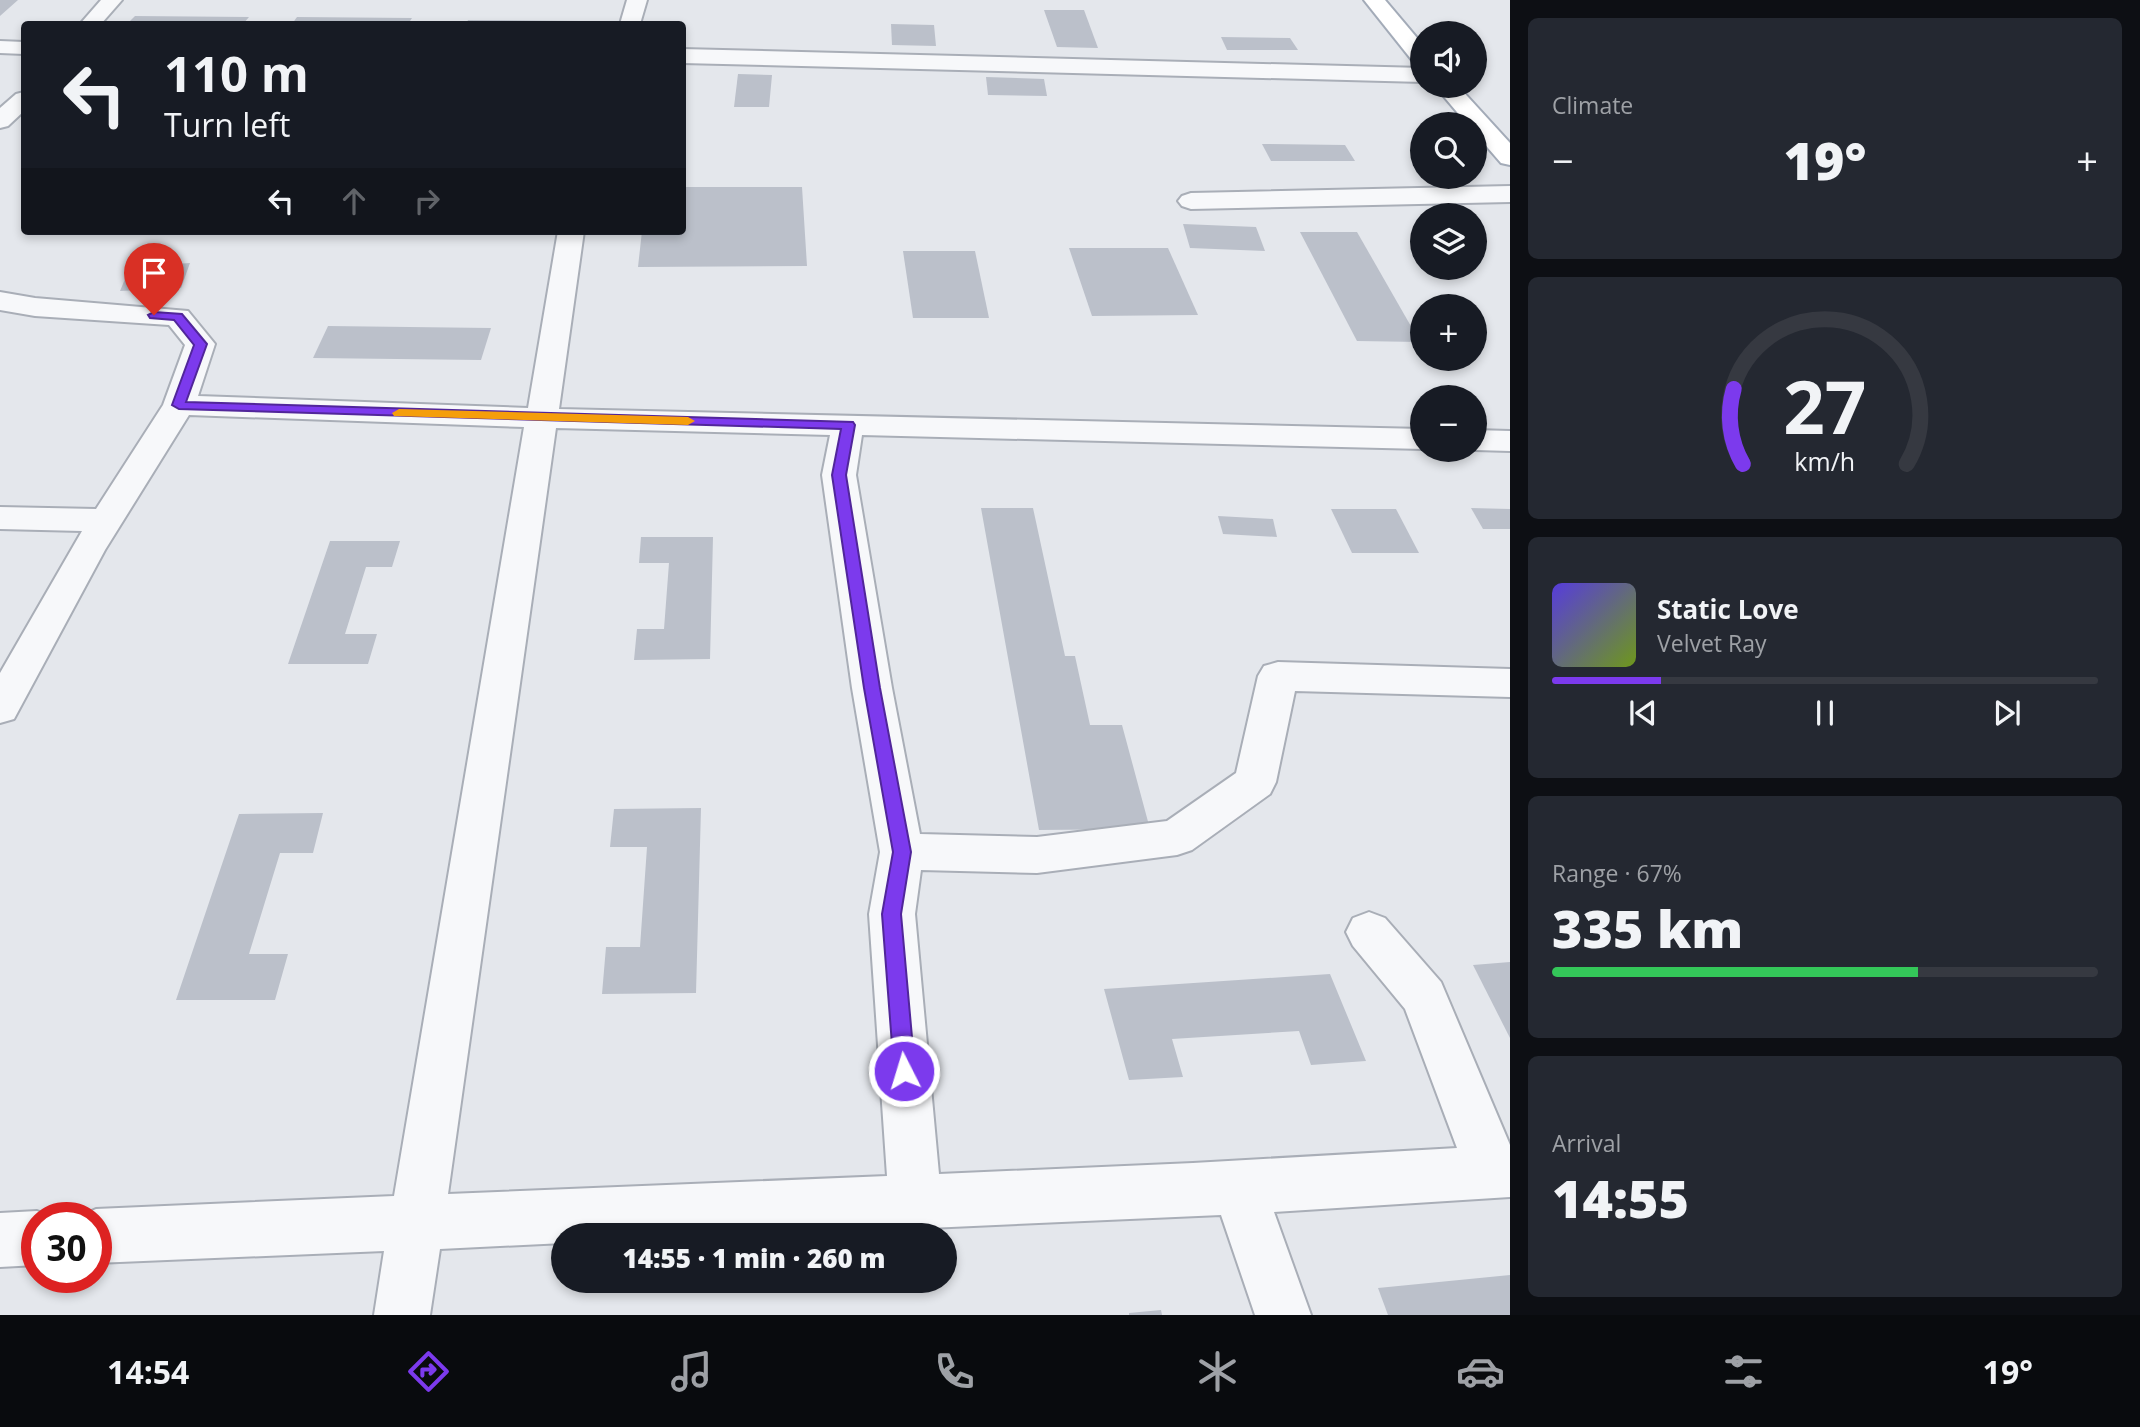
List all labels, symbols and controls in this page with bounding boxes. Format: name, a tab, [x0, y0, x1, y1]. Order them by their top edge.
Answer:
map controls	[1410, 21, 1487, 462]
button: sound	[1410, 21, 1487, 98]
text: 110 m	[164, 40, 309, 106]
icon: left	[49, 49, 140, 140]
text: Climate	[1552, 89, 1633, 121]
text: Turn left	[164, 103, 290, 146]
button: search	[1410, 112, 1487, 189]
text: 19°	[1784, 124, 1866, 195]
text: −	[1552, 134, 1574, 186]
text: +	[2076, 134, 2098, 186]
icon: left	[262, 182, 300, 220]
icon: ahead	[335, 182, 373, 220]
icon: right	[408, 182, 446, 220]
button: layers	[1410, 203, 1487, 280]
pin	[124, 243, 184, 315]
icon: arrive	[135, 254, 173, 292]
button: +	[1410, 294, 1487, 371]
text: 27	[1783, 357, 1867, 456]
button: −	[1410, 385, 1487, 462]
text: km/h	[1795, 444, 1855, 478]
text: Static Love	[1657, 591, 1799, 627]
text: Velvet Ray	[1657, 627, 1767, 659]
icon: previous	[1624, 694, 1662, 732]
icon: pause	[1806, 694, 1844, 732]
icon: next	[1988, 694, 2026, 732]
text: Range · 67%	[1552, 857, 1682, 889]
text: 335 km	[1552, 892, 1743, 963]
position arrow	[867, 1034, 941, 1108]
text: Arrival	[1552, 1127, 1621, 1159]
text: 14:55	[1552, 1162, 1689, 1233]
speed limit sign: 30	[21, 1202, 112, 1293]
text: 14:55 · 1 min · 260 m	[623, 1240, 885, 1276]
icon: directions	[404, 1347, 453, 1396]
icon: music	[667, 1347, 716, 1396]
icon: phone	[930, 1347, 979, 1396]
icon: climate	[1193, 1347, 1242, 1396]
icon: car	[1456, 1347, 1505, 1396]
icon: filters	[1719, 1347, 1768, 1396]
text: 14:54	[107, 1350, 189, 1393]
text: 19°	[1983, 1350, 2033, 1393]

